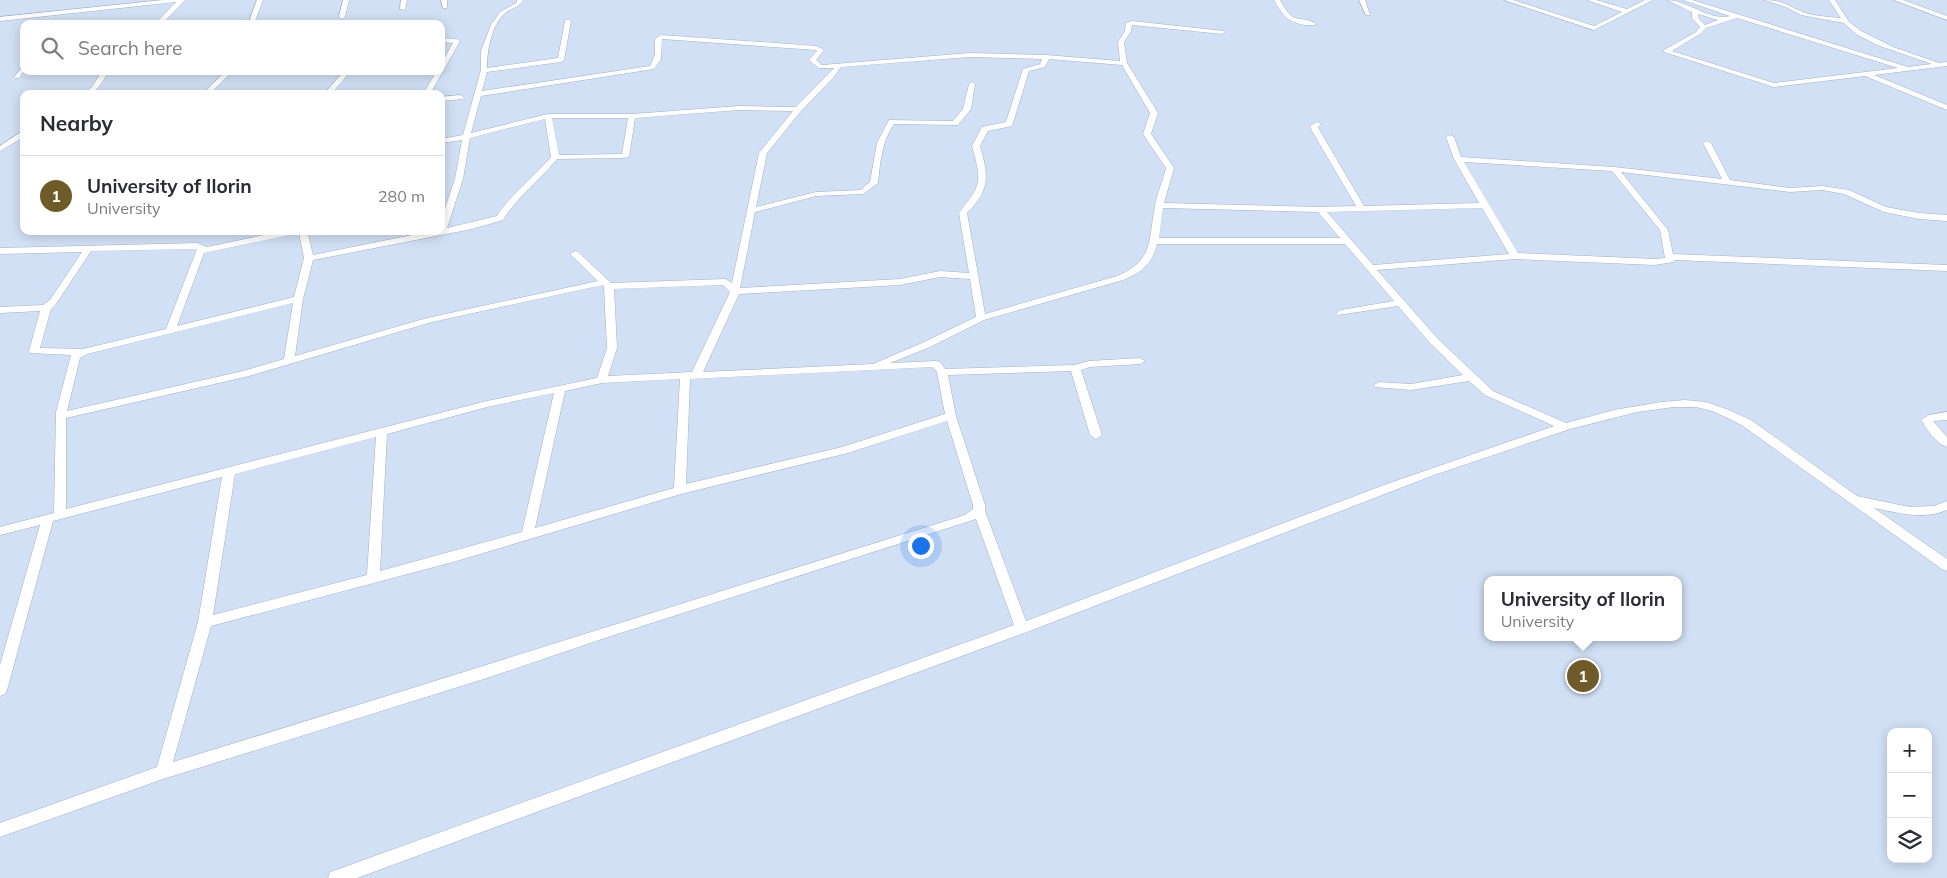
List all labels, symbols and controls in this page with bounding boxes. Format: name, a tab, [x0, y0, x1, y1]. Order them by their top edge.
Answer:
search box	[20, 20, 445, 75]
icon: search	[38, 34, 66, 62]
text: Search here	[78, 36, 182, 60]
text: Nearby	[40, 110, 113, 136]
text: University of Ilorin	[87, 174, 252, 198]
text: 1	[51, 186, 61, 206]
text: 280 m	[378, 186, 425, 206]
text: University	[87, 198, 161, 218]
your location	[908, 533, 934, 559]
popup	[1484, 576, 1682, 641]
text: University of Ilorin	[1501, 587, 1665, 611]
text: University	[1501, 611, 1574, 631]
pin: 1	[1567, 657, 1599, 695]
map controls	[1887, 728, 1932, 863]
button: +	[1887, 728, 1932, 773]
button: −	[1887, 773, 1932, 818]
button: layers	[1887, 818, 1932, 863]

